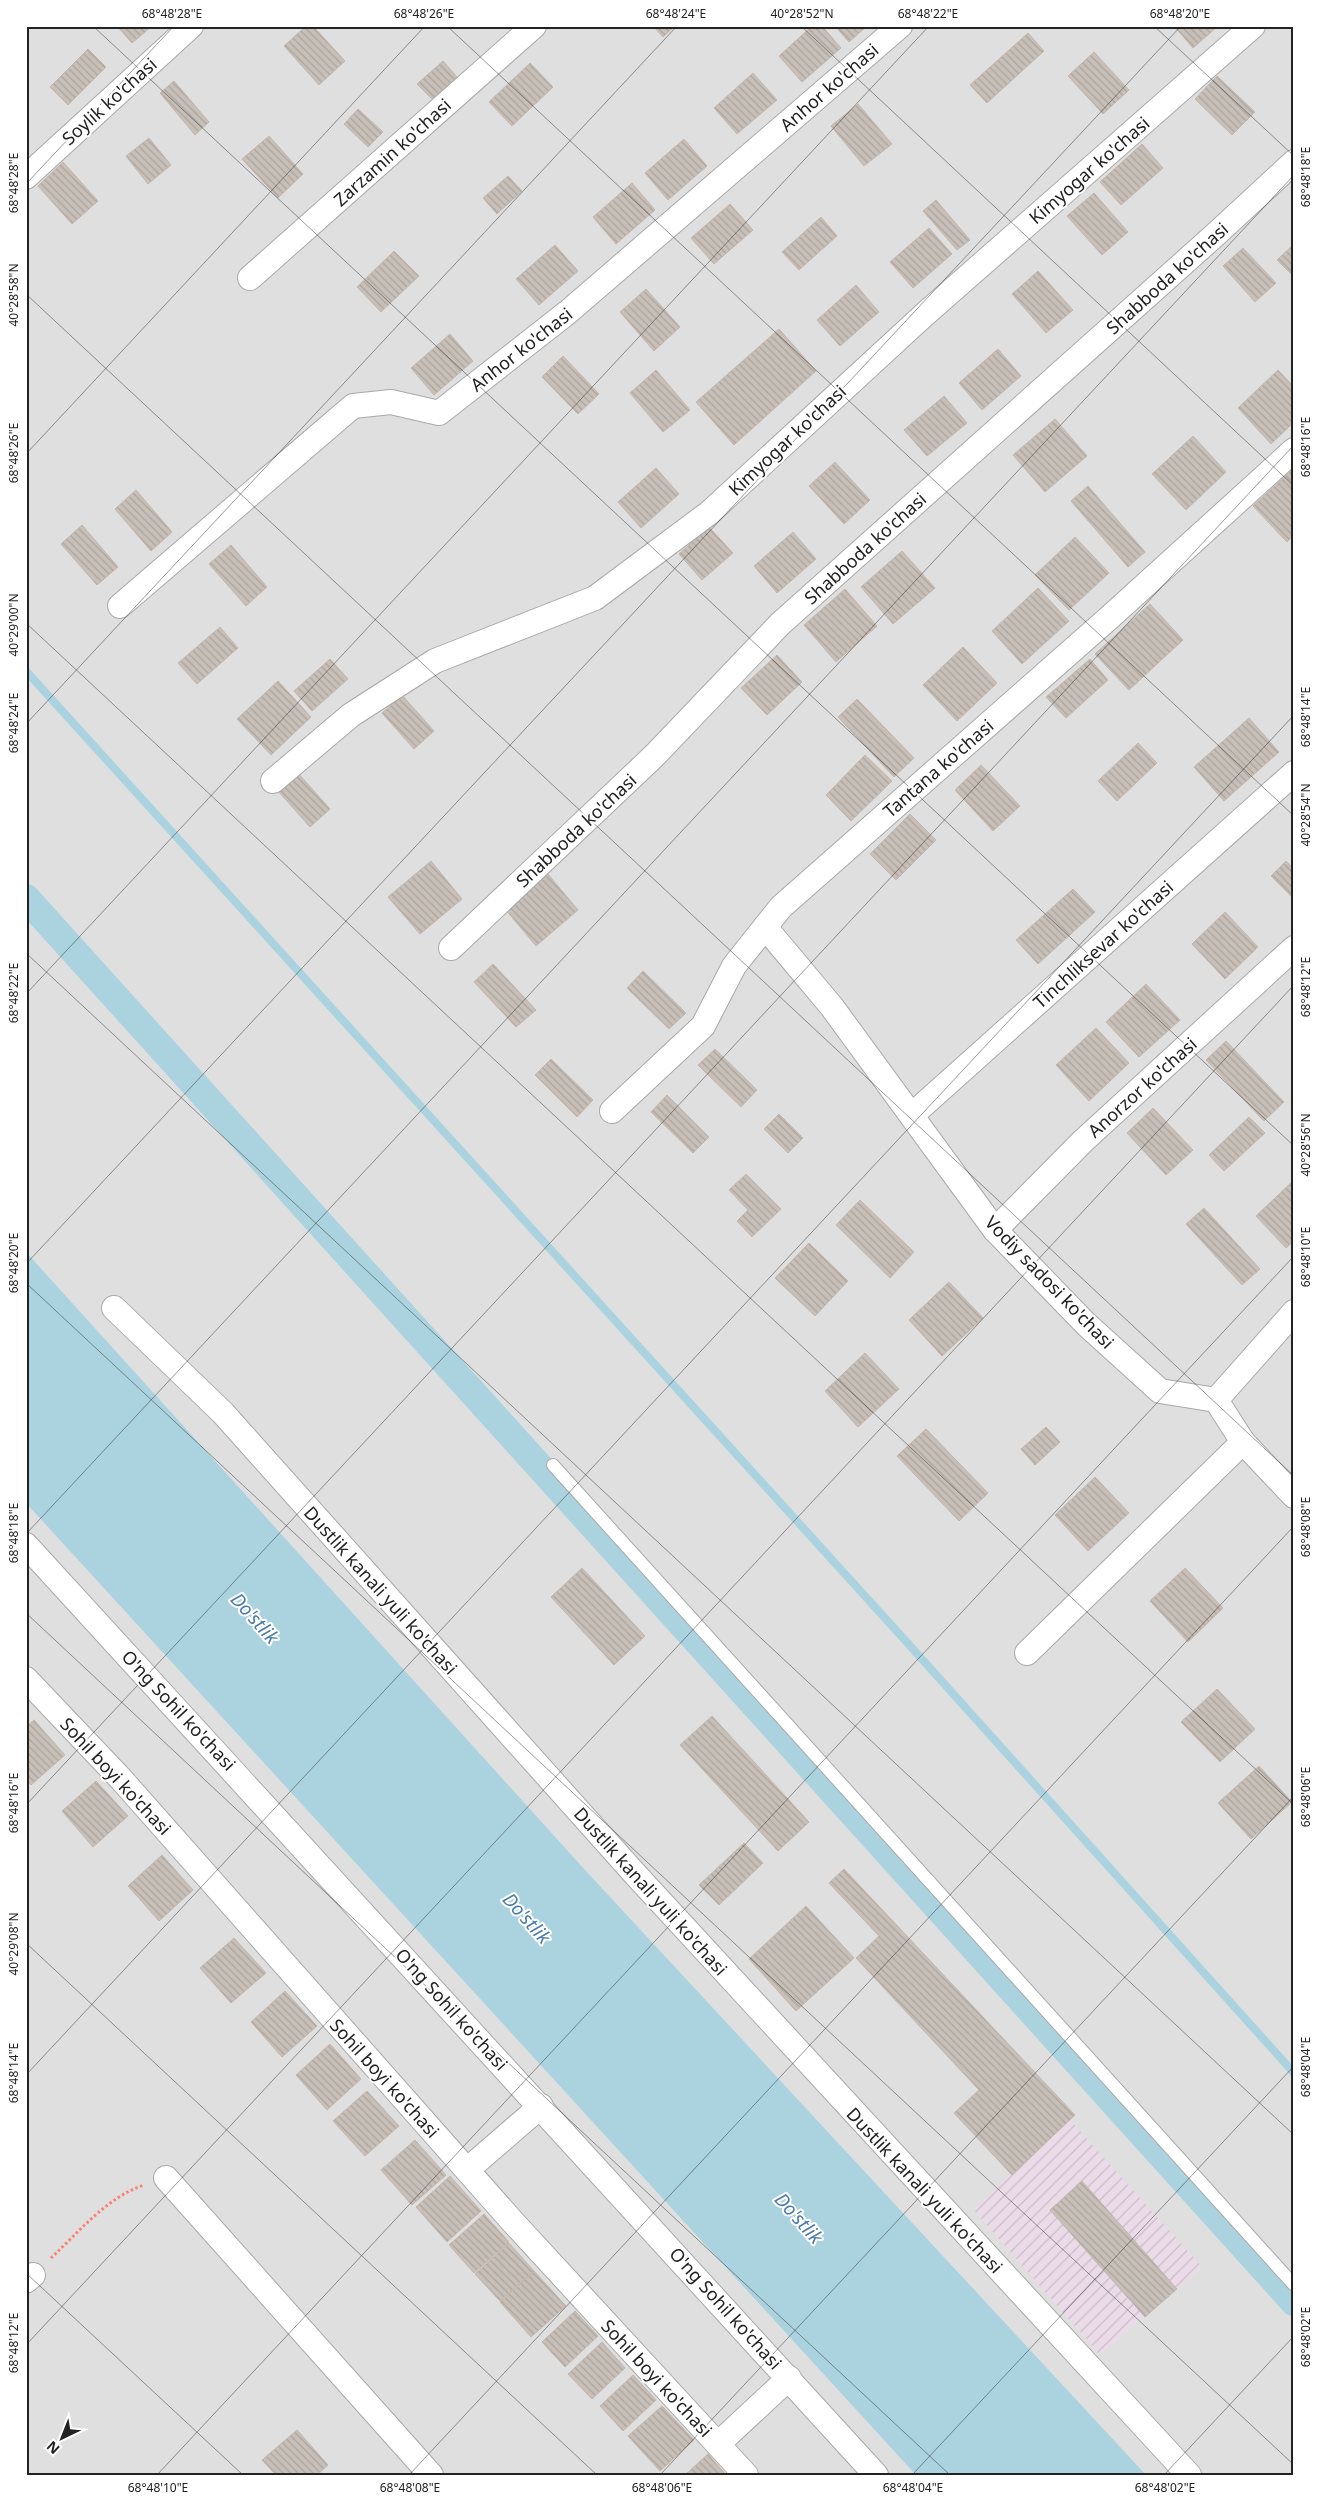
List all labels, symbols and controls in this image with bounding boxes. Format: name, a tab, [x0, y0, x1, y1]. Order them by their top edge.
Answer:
text: 68°48'28"E	[142, 5, 202, 22]
text: 68°48'26"E	[394, 5, 454, 22]
text: 68°48'24"E	[646, 5, 706, 22]
text: 40°28'52"N	[770, 5, 834, 22]
text: 68°48'22"E	[898, 5, 958, 22]
text: 68°48'20"E	[1150, 5, 1210, 22]
street label: Anhor ko'chasi	[775, 38, 883, 136]
street label: Soylik ko'chasi	[57, 52, 161, 150]
street label: Zarzamin ko'chasi	[328, 93, 456, 211]
street label: Kimyogar ko'chasi	[1024, 111, 1154, 229]
text: 68°48'18"E	[1297, 147, 1314, 207]
text: 68°48'28"E	[5, 153, 22, 213]
street label: Shabboda ko'chasi	[1101, 217, 1233, 339]
text: 40°28'58"N	[5, 263, 22, 327]
street label: Anhor ko'chasi	[465, 302, 577, 396]
street label: Kimyogar ko'chasi	[723, 379, 851, 501]
text: 68°48'16"E	[1297, 417, 1314, 477]
text: 68°48'26"E	[5, 423, 22, 483]
street label: Shabboda ko'chasi	[799, 487, 931, 609]
text: 40°29'00"N	[5, 593, 22, 657]
text: 68°48'14"E	[1297, 687, 1314, 747]
text: 68°48'24"E	[5, 693, 22, 753]
street label: Tantana ko'chasi	[878, 713, 998, 823]
street label: Shabboda ko'chasi	[511, 768, 641, 892]
text: 40°28'54"N	[1297, 783, 1314, 847]
street label: Tinchliksevar ko'chasi	[1028, 875, 1178, 1013]
text: 68°48'12"E	[1297, 957, 1314, 1017]
text: 68°48'22"E	[5, 963, 22, 1023]
street label: Anorzor ko'chasi	[1082, 1032, 1202, 1142]
text: 40°28'56"N	[1297, 1113, 1314, 1177]
street label: Vodiy sadosi ko'chasi	[980, 1210, 1120, 1354]
text: 68°48'10"E	[1297, 1227, 1314, 1287]
text: 68°48'20"E	[5, 1233, 22, 1293]
text: 68°48'08"E	[1297, 1497, 1314, 1557]
street label: Dustlik kanali yuli ko'chasi	[299, 1501, 463, 1679]
text: 68°48'18"E	[5, 1503, 22, 1563]
water label: Do'stlik	[225, 1587, 285, 1650]
street label: O'ng Sohil ko'chasi	[117, 1645, 241, 1775]
street label: Sohil boyi ko'chasi	[55, 1712, 177, 1840]
text: 68°48'06"E	[1297, 1767, 1314, 1827]
text: 68°48'16"E	[5, 1773, 22, 1833]
street label: Dustlik kanali yuli ko'chasi	[569, 1802, 733, 1980]
water label: Do'stlik	[497, 1887, 557, 1950]
text: 40°29'08"N	[5, 1912, 22, 1976]
street label: O'ng Sohil ko'chasi	[391, 1943, 513, 2075]
street label: Sohil boyi ko'chasi	[325, 2013, 445, 2143]
text: 68°48'04"E	[1297, 2037, 1314, 2097]
text: 68°48'14"E	[5, 2043, 22, 2103]
street label: Dustlik kanali yuli ko'chasi	[842, 2102, 1008, 2278]
water label: Do'stlik	[769, 2187, 829, 2250]
street label: O'ng Sohil ko'chasi	[665, 2242, 787, 2374]
text: 68°48'02"E	[1297, 2307, 1314, 2367]
text: 68°48'12"E	[5, 2313, 22, 2373]
street label: Sohil boyi ko'chasi	[596, 2314, 718, 2442]
north arrow	[38, 2414, 88, 2464]
text: N	[42, 2437, 63, 2459]
text: 68°48'10"E	[128, 2479, 188, 2496]
text: 68°48'08"E	[380, 2479, 440, 2496]
text: 68°48'06"E	[632, 2479, 692, 2496]
text: 68°48'04"E	[883, 2479, 943, 2496]
text: 68°48'02"E	[1135, 2479, 1195, 2496]

